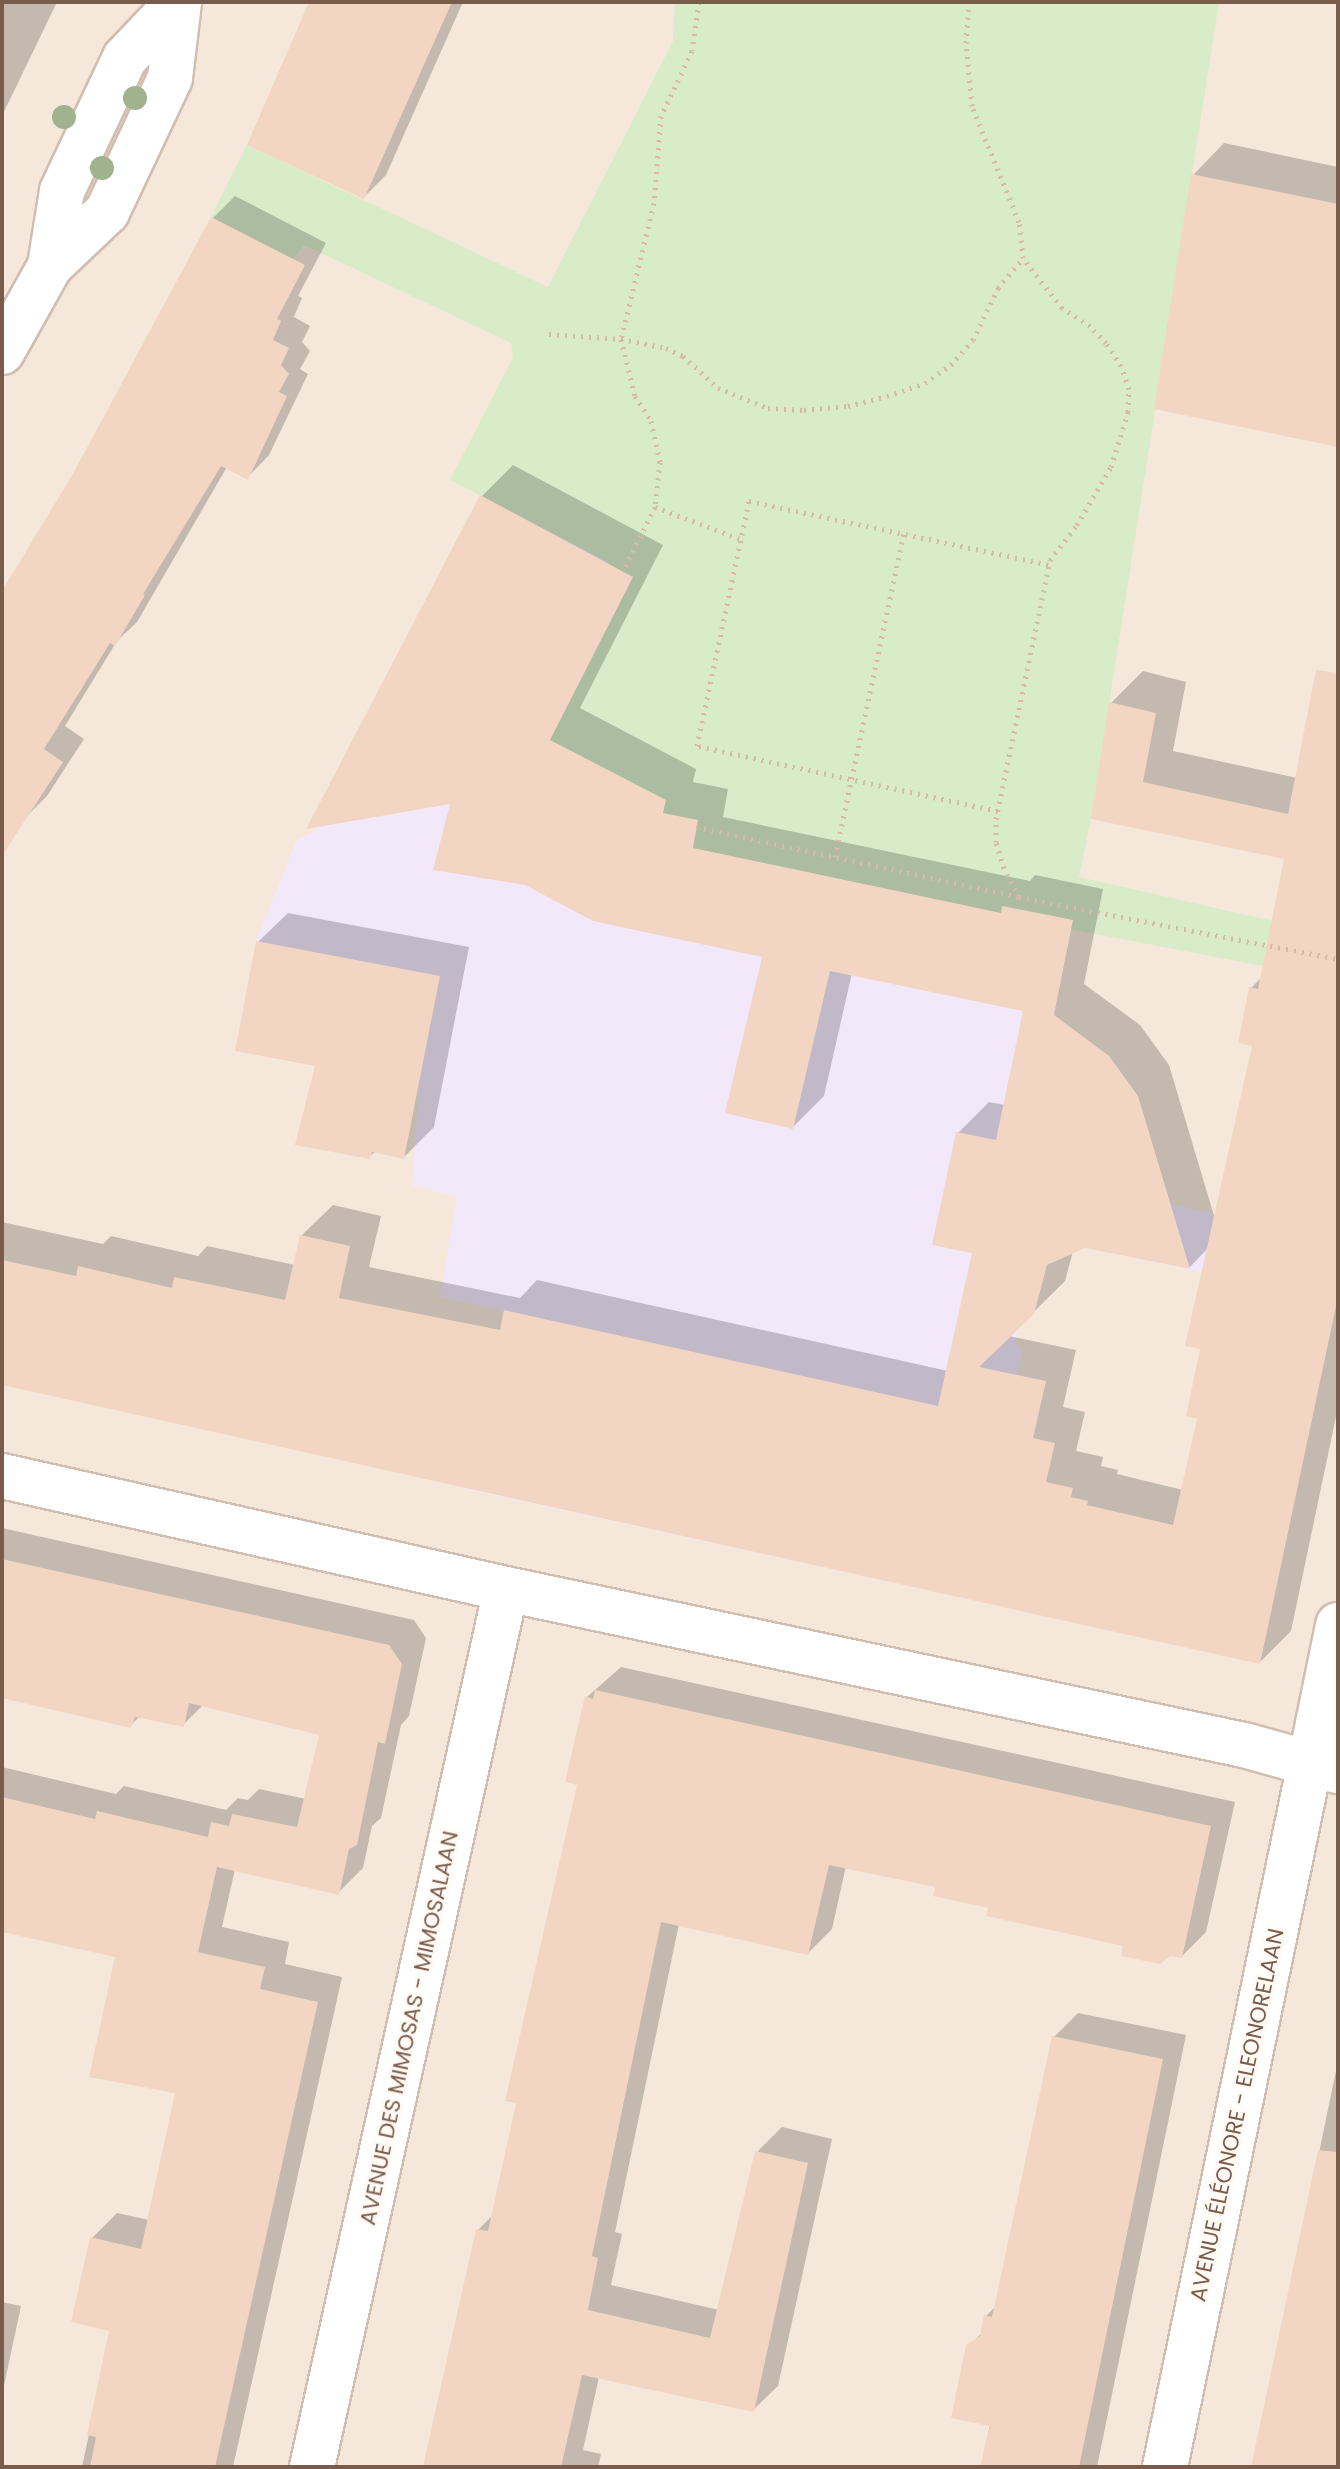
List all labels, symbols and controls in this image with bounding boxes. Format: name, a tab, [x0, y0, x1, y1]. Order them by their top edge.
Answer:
street label: AVENUE DES MIMOSAS - MIMOSALAAN	[354, 1829, 464, 2227]
street label: AVENUE ÉLÉONORE - ELEONORELAAN	[1185, 1926, 1289, 2304]

